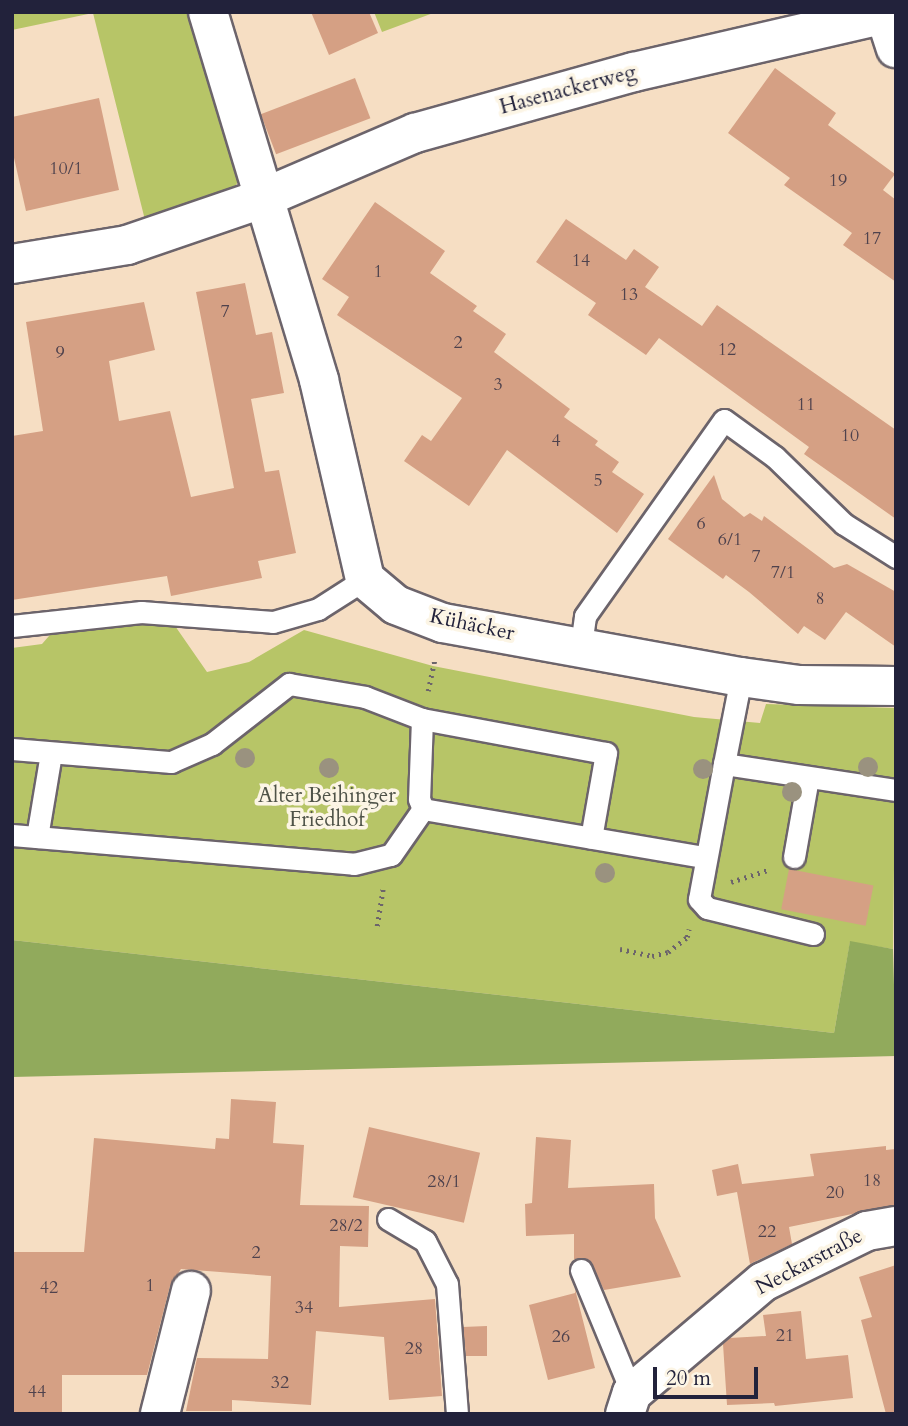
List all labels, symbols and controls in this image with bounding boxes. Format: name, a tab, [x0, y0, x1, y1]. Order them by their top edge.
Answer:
street label: Hasenackerweg	[497, 60, 639, 120]
house number: 10/1	[49, 158, 83, 180]
house number: 19	[829, 170, 847, 192]
house number: 17	[863, 228, 881, 250]
house number: 14	[572, 250, 590, 272]
house number: 1	[373, 261, 383, 283]
house number: 13	[620, 284, 638, 306]
house number: 7	[220, 301, 230, 323]
house number: 2	[453, 332, 463, 354]
house number: 12	[718, 339, 736, 361]
house number: 9	[55, 342, 65, 364]
house number: 3	[493, 374, 503, 396]
house number: 11	[797, 394, 815, 416]
house number: 10	[841, 425, 859, 447]
house number: 4	[551, 430, 561, 452]
house number: 5	[593, 470, 603, 492]
house number: 6	[696, 513, 706, 535]
house number: 6/1	[718, 529, 742, 551]
house number: 7	[751, 546, 761, 568]
house number: 7/1	[771, 562, 795, 584]
house number: 8	[815, 588, 825, 610]
street label: Kühäcker	[427, 604, 517, 646]
park label: Alter Beihinger Friedhof	[258, 783, 396, 833]
house number: 18	[863, 1170, 881, 1192]
house number: 28/1	[427, 1171, 461, 1193]
house number: 20	[826, 1182, 844, 1204]
house number: 28/2	[329, 1215, 363, 1237]
house number: 22	[758, 1221, 776, 1243]
street label: Neckarstraße	[751, 1223, 867, 1301]
house number: 2	[251, 1242, 261, 1264]
house number: 1	[145, 1275, 155, 1297]
house number: 42	[40, 1277, 58, 1299]
house number: 34	[295, 1297, 313, 1319]
house number: 21	[776, 1325, 794, 1347]
house number: 26	[552, 1326, 570, 1348]
house number: 28	[405, 1338, 423, 1360]
scale bar	[656, 1352, 761, 1396]
text: 20 m	[666, 1364, 711, 1393]
house number: 32	[271, 1372, 289, 1394]
house number: 44	[28, 1381, 46, 1403]

